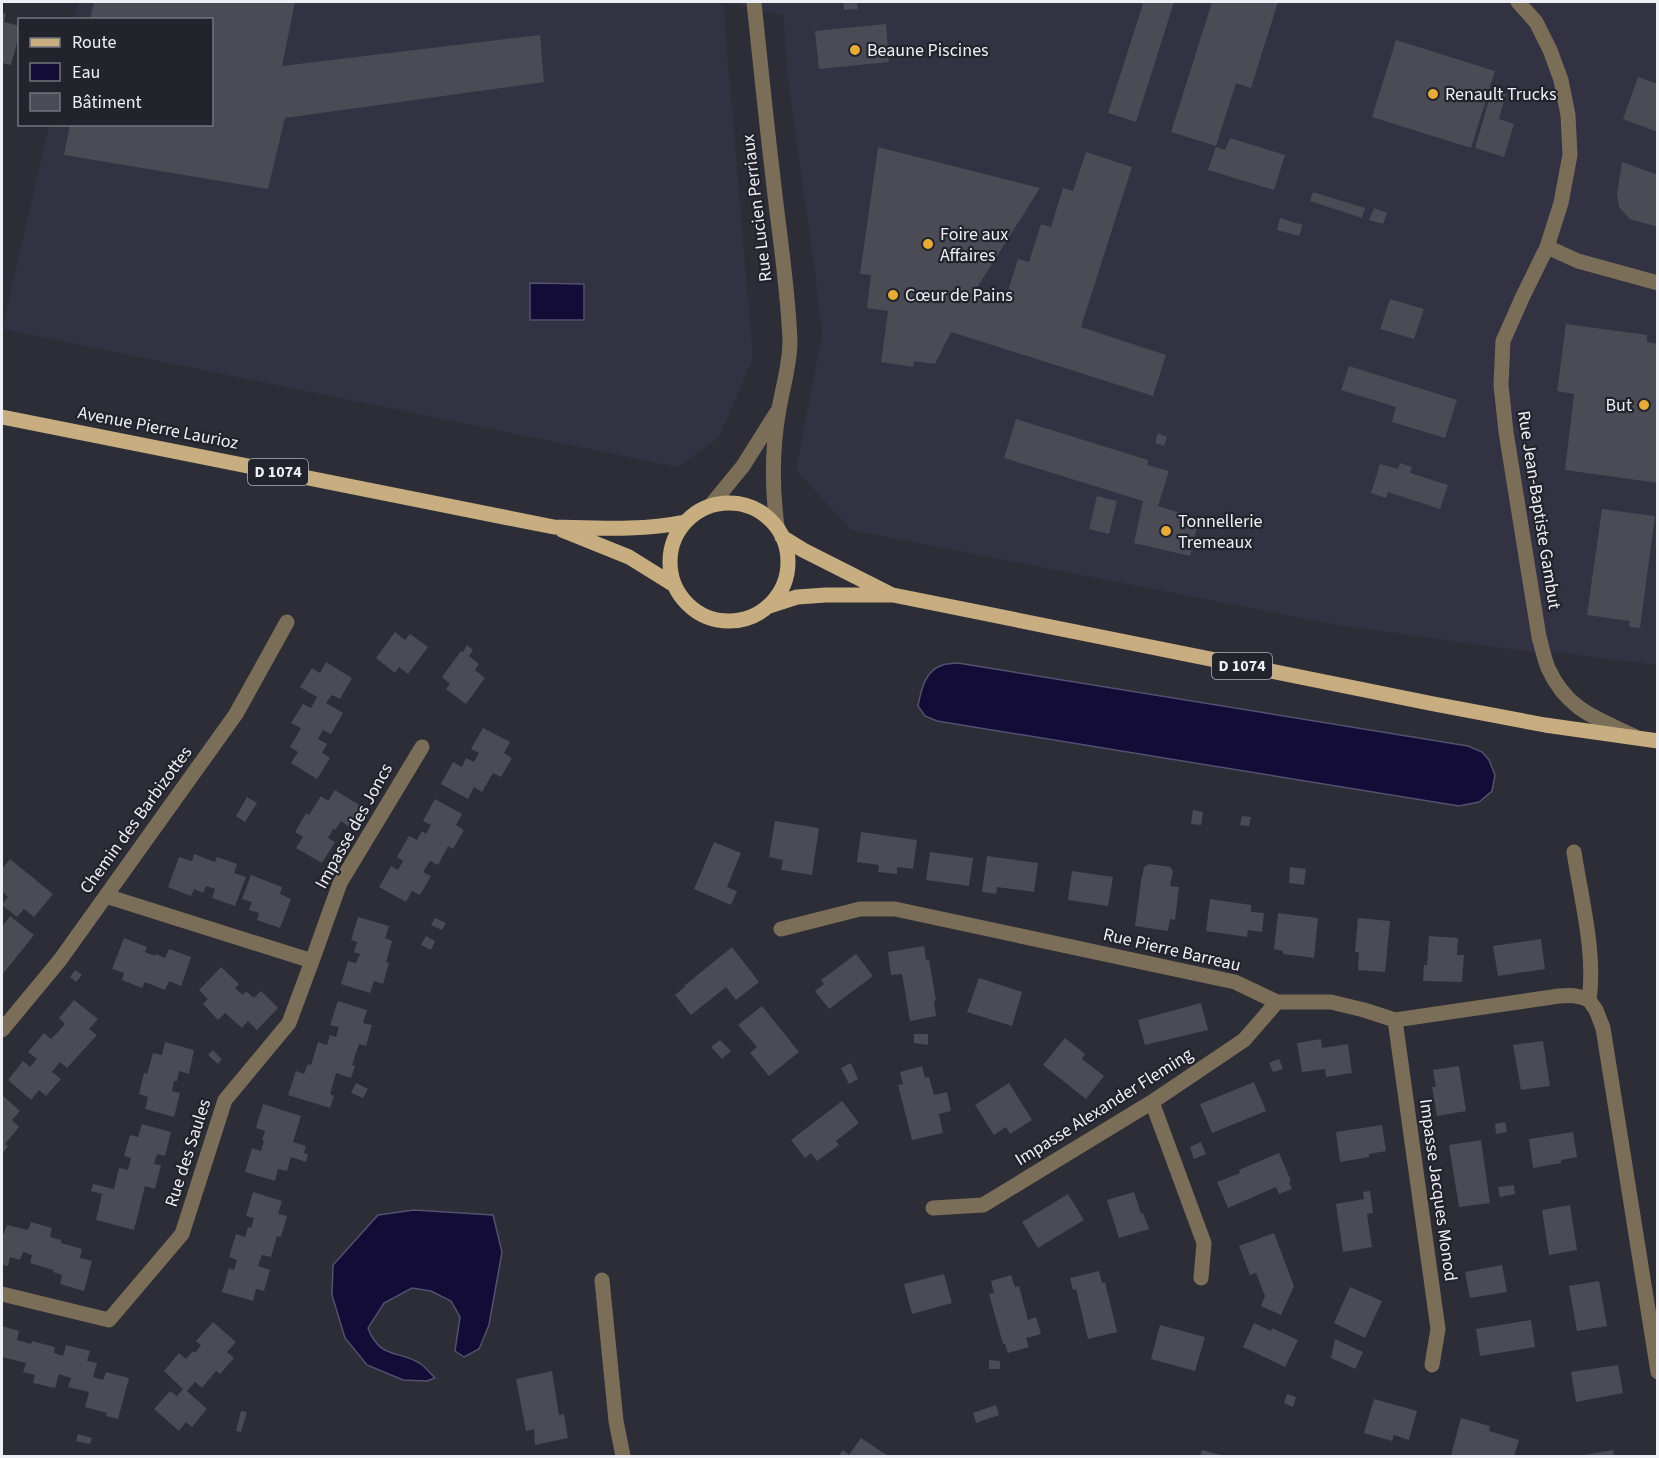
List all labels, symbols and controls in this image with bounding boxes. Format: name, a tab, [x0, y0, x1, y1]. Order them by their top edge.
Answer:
legend	[18, 18, 213, 126]
text: Route	[72, 30, 116, 55]
place label: Beaune Piscines	[867, 38, 989, 63]
marker: Beaune Piscines	[848, 43, 862, 57]
text: Eau	[72, 60, 100, 85]
place label: Renault Trucks	[1445, 82, 1557, 107]
marker: Renault Trucks	[1426, 87, 1440, 101]
text: Bâtiment	[72, 90, 142, 115]
street label: Rue Lucien Perriaux	[736, 133, 778, 283]
place label: Foire aux Affaires	[940, 222, 1008, 268]
marker: Foire aux Affaires	[921, 237, 935, 251]
place label: Cœur de Pains	[905, 283, 1013, 308]
marker: Cœur de Pains	[886, 288, 900, 302]
place label: But	[1606, 393, 1632, 418]
marker: But	[1637, 398, 1651, 412]
street label: Avenue Pierre Laurioz	[76, 400, 241, 456]
street label: Rue Jean-Baptiste Gambut	[1511, 409, 1567, 611]
road number: D 1074	[248, 459, 308, 485]
place label: Tonnellerie Tremeaux	[1178, 509, 1263, 555]
marker: Tonnellerie Tremeaux	[1159, 524, 1173, 538]
road number: D 1074	[1212, 653, 1272, 679]
street label: Chemin des Barbizottes	[74, 741, 198, 899]
street label: Impasse des Joncs	[309, 759, 399, 893]
street label: Rue Pierre Barreau	[1101, 922, 1243, 978]
street label: Impasse Alexander Fleming	[1010, 1042, 1198, 1172]
street label: Rue des Saules	[159, 1096, 217, 1210]
street label: Impasse Jacques Monod	[1413, 1097, 1463, 1283]

